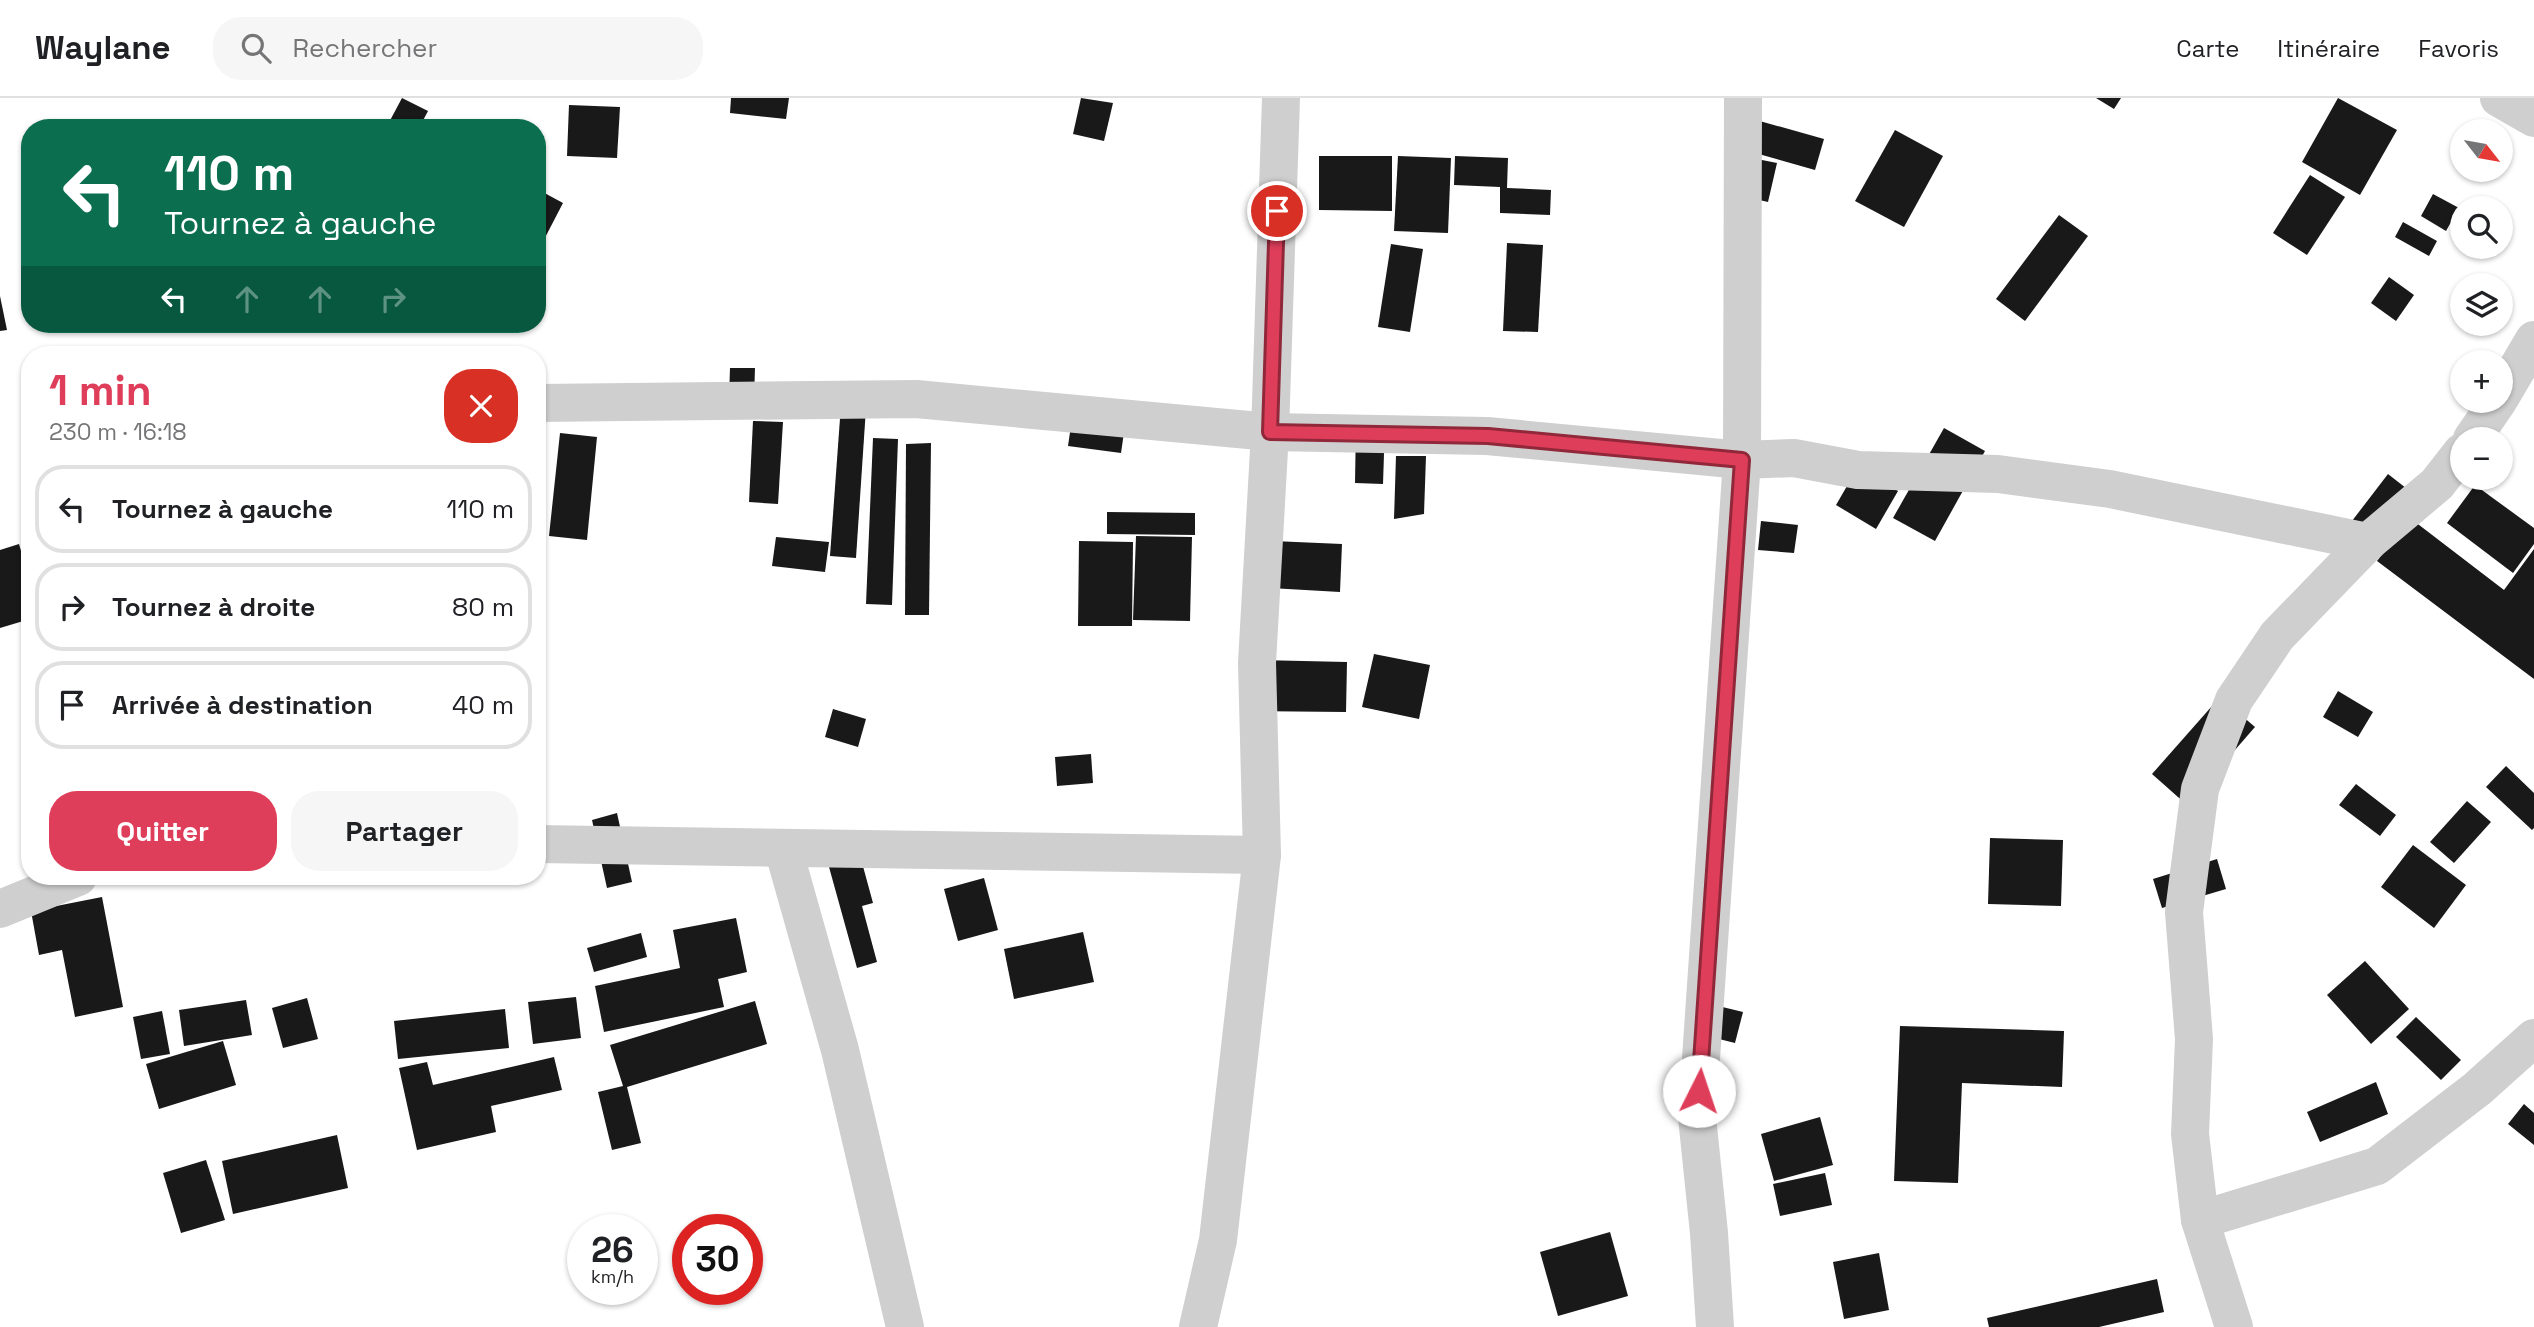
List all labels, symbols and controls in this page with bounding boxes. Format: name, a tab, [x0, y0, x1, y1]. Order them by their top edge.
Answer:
search box	[213, 17, 703, 80]
text: Waylane	[35, 27, 171, 69]
icon: search	[237, 29, 275, 67]
text: Rechercher	[293, 31, 437, 65]
text: Carte	[2176, 33, 2239, 64]
text: Itinéraire	[2277, 33, 2380, 64]
text: Favoris	[2418, 33, 2499, 64]
north arrow	[2450, 119, 2513, 182]
map controls	[2450, 119, 2513, 490]
text: 110 m	[164, 142, 294, 204]
icon: left	[49, 147, 140, 238]
pin	[1247, 181, 1307, 241]
icon: arrive	[1258, 192, 1296, 230]
button: search	[2450, 196, 2513, 259]
text: Tournez à gauche	[164, 203, 436, 243]
button: layers	[2450, 273, 2513, 336]
icon: left	[155, 280, 193, 318]
icon: ahead	[228, 280, 266, 318]
icon: ahead	[301, 280, 339, 318]
icon: right	[374, 280, 412, 318]
button: +	[2450, 350, 2513, 413]
text: 1 min	[49, 364, 152, 417]
button: close	[444, 369, 518, 443]
text: 230 m · 16:18	[49, 417, 187, 447]
button: −	[2450, 427, 2513, 490]
icon: left	[53, 490, 91, 528]
text: Tournez à gauche	[112, 492, 333, 526]
text: 110 m	[447, 492, 514, 526]
icon: right	[53, 588, 91, 626]
text: Tournez à droite	[112, 590, 315, 624]
text: 80 m	[452, 590, 514, 624]
icon: arrive	[53, 686, 91, 724]
text: Arrivée à destination	[112, 688, 373, 722]
text: 40 m	[452, 688, 514, 722]
button: Quitter	[49, 791, 277, 871]
button: Partager	[291, 791, 518, 871]
position arrow	[1662, 1054, 1736, 1128]
speed limit sign: 30	[672, 1214, 763, 1305]
text: 26	[591, 1228, 634, 1272]
text: km/h	[591, 1265, 634, 1288]

